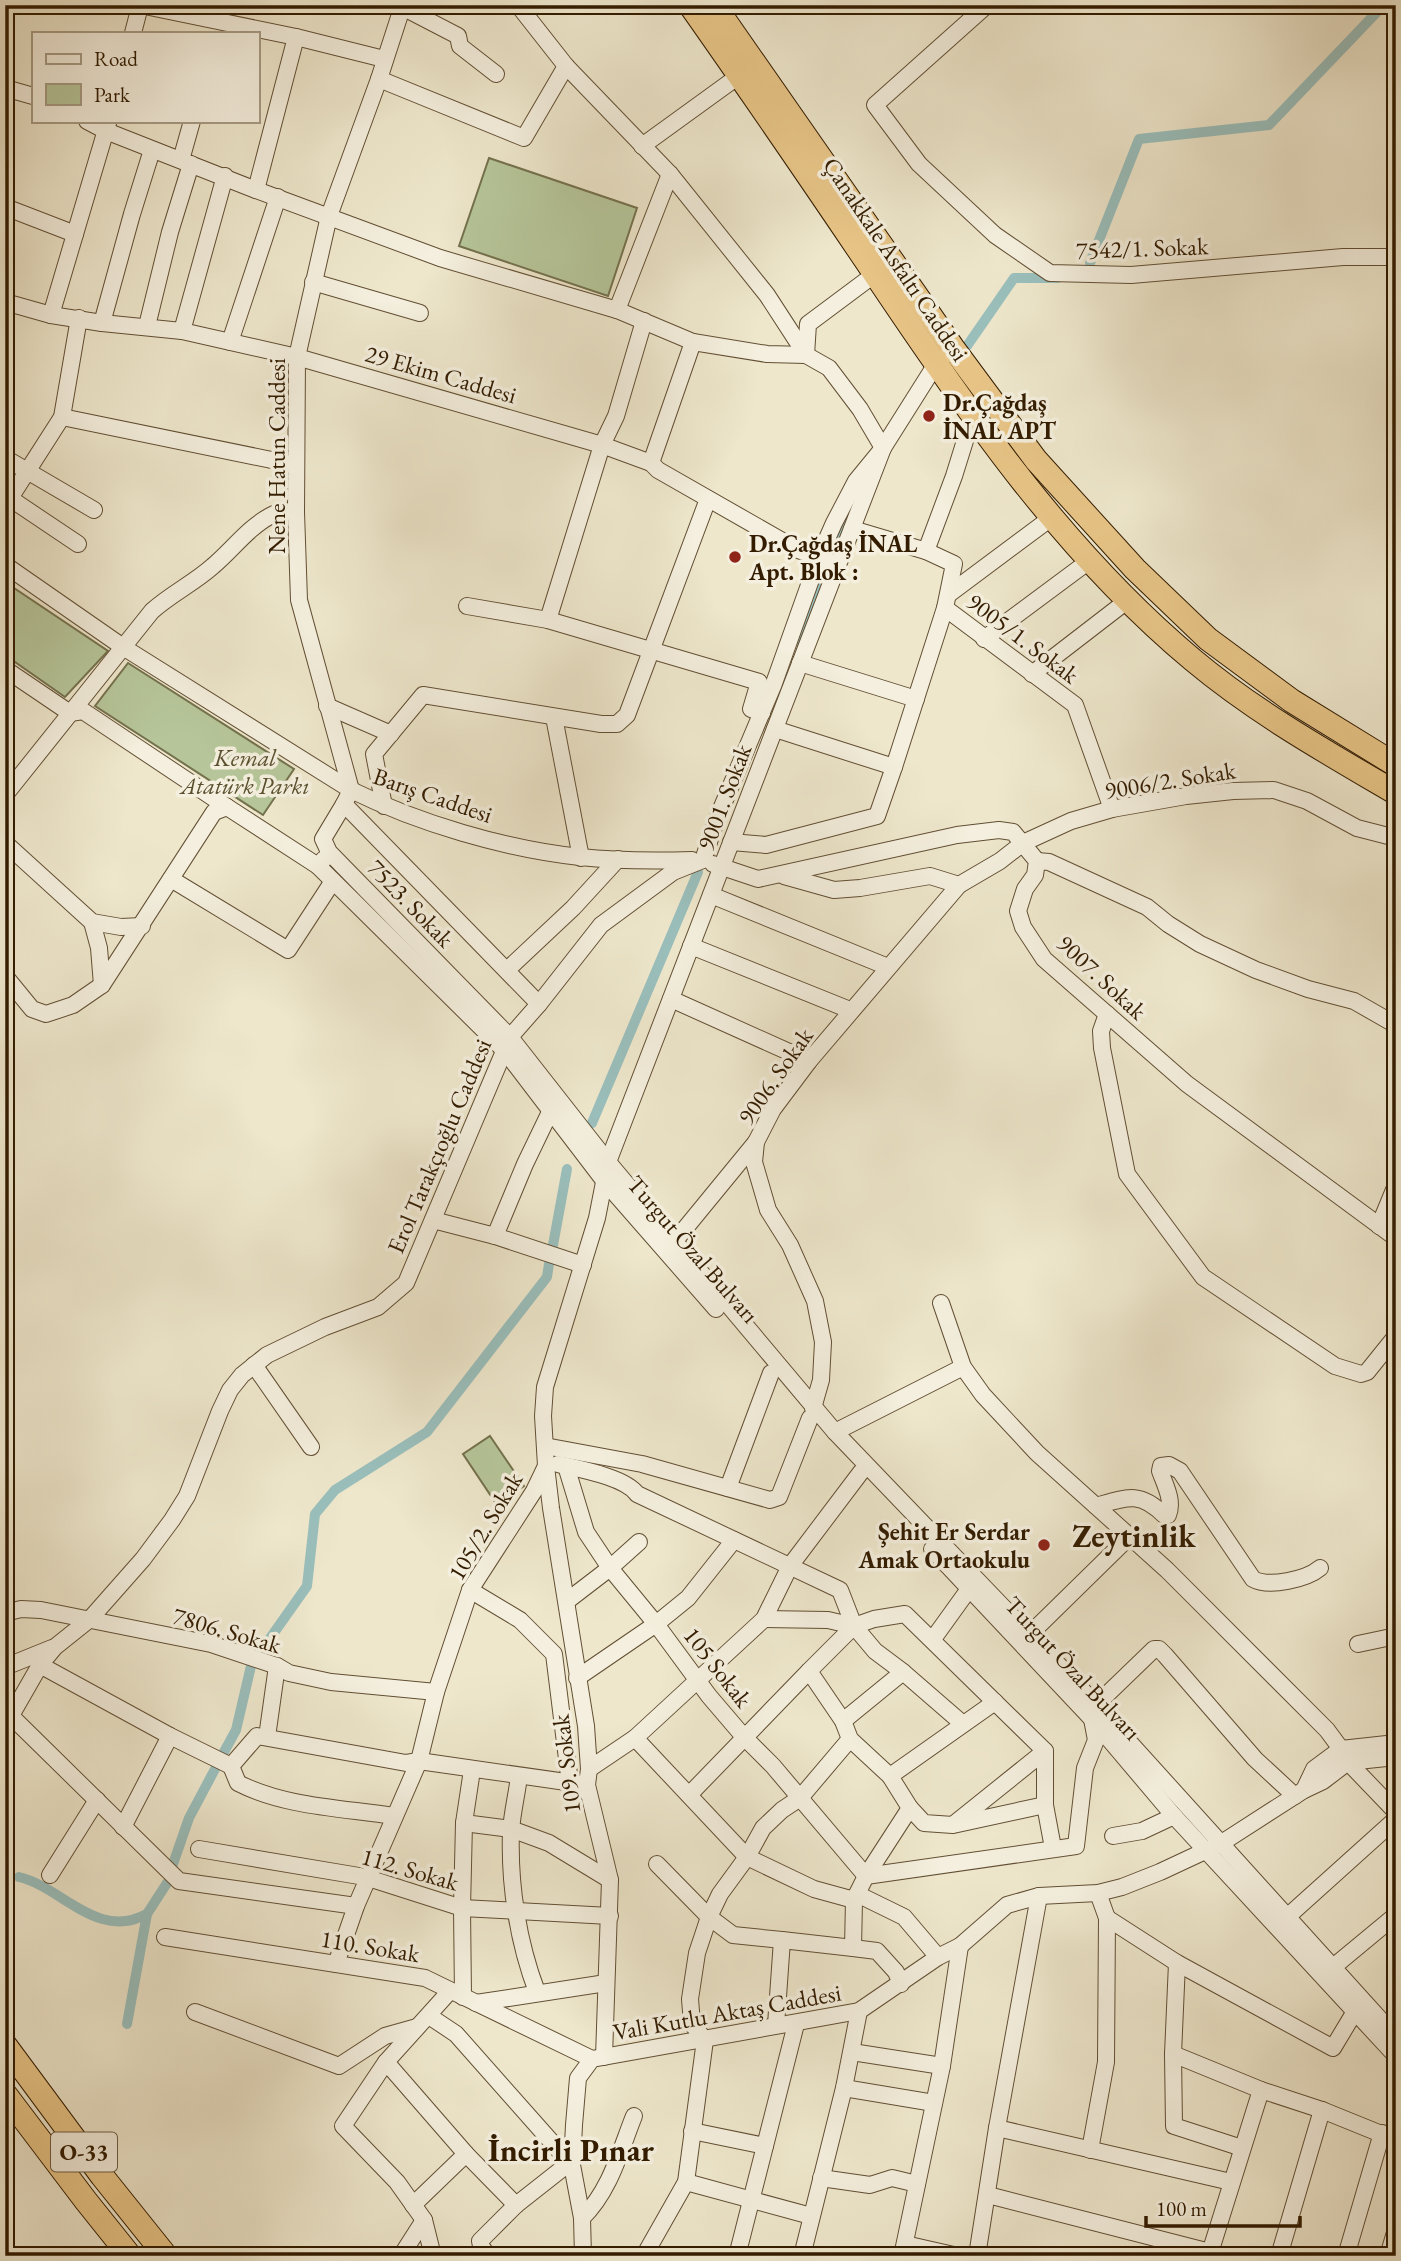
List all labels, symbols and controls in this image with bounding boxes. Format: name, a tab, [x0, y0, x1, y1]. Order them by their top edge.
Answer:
legend	[32, 32, 259, 122]
text: Road	[94, 45, 138, 72]
text: Park	[94, 81, 131, 108]
street label: Çanakkale Asfaltı Caddesi	[816, 151, 976, 367]
street label: 7542/1. Sokak	[1075, 230, 1209, 266]
street label: 29 Ekim Caddesi	[362, 338, 520, 410]
street label: Nene Hatun Caddesi	[261, 358, 292, 554]
place label: Dr.Çağdaş İNAL APT	[943, 387, 1056, 446]
marker: Dr.Çağdaş İNAL APT	[921, 408, 937, 424]
place label: Dr.Çağdaş İNAL Apt. Blok :	[748, 528, 917, 587]
marker: Dr.Çağdaş İNAL Apt. Blok :	[727, 549, 743, 565]
street label: 9005/1. Sokak	[961, 586, 1086, 691]
street label: 9001. Sokak	[690, 739, 759, 854]
park label: Kemal Atatürk Parkı	[178, 742, 310, 801]
street label: 9006/2. Sokak	[1102, 754, 1238, 806]
street label: Barış Caddesi	[369, 760, 497, 830]
street label: 7523. Sokak	[361, 852, 461, 954]
street label: 9007. Sokak	[1051, 928, 1154, 1027]
street label: 9006. Sokak	[730, 1021, 820, 1130]
street label: Erol Tarakçıoğlu Caddesi	[380, 1034, 498, 1258]
street label: Turgut Özal Bulvarı	[620, 1169, 766, 1329]
street label: 105/2. Sokak	[441, 1466, 530, 1586]
district label: Zeytinlik	[1072, 1515, 1196, 1557]
place label: Şehit Er Serdar Amak Ortaokulu	[857, 1516, 1031, 1575]
marker: Şehit Er Serdar Amak Ortaokulu	[1036, 1537, 1052, 1553]
street label: Turgut Özal Bulvarı	[998, 1589, 1148, 1747]
street label: 7806. Sokak	[169, 1600, 285, 1660]
street label: 105 Sokak	[677, 1620, 760, 1714]
street label: 109. Sokak	[544, 1712, 587, 1815]
street label: 112. Sokak	[358, 1840, 463, 1898]
street label: 110. Sokak	[318, 1923, 422, 1969]
street label: Vali Kutlu Aktaş Caddesi	[611, 1977, 844, 2047]
district label: İncirli Pınar	[488, 2129, 655, 2171]
road number: O-33	[51, 2132, 117, 2172]
scale bar	[1146, 2184, 1300, 2228]
text: 100 m	[1156, 2195, 1207, 2222]

